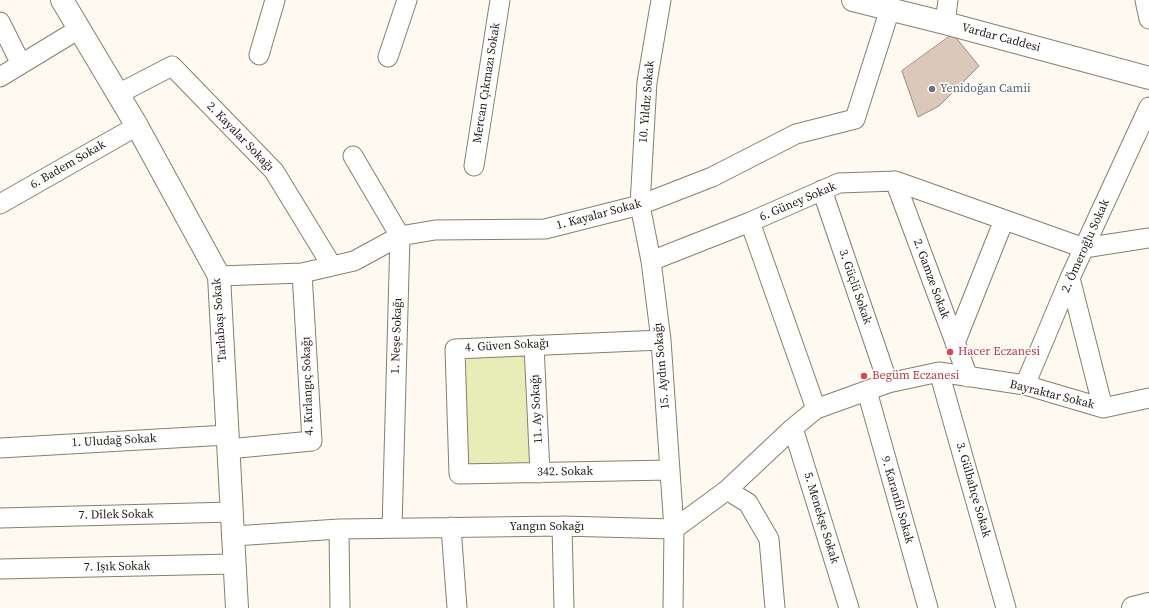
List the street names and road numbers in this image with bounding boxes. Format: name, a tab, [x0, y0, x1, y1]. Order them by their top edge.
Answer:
street label: Vardar Caddesi	[960, 21, 1042, 55]
street label: Mercan Çıkmazı Sokak	[470, 22, 504, 144]
street label: 10. Yıldız Sokak	[636, 60, 658, 144]
street label: 2. Kayalar Sokağı	[203, 99, 277, 175]
street label: 6. Badem Sokak	[28, 138, 108, 192]
street label: 6. Güney Sokak	[758, 179, 838, 225]
street label: 1. Kayalar Sokak	[555, 197, 643, 233]
street label: 2. Ömeroğlu Sokak	[1059, 197, 1113, 295]
street label: 2. Gamze Sokak	[910, 237, 952, 321]
street label: 3. Güçlü Sokak	[835, 248, 875, 326]
street label: Tarlabaşı Sokak	[210, 278, 230, 362]
street label: 1. Neşe Sokağı	[388, 298, 406, 374]
street label: 15. Aydın Sokağı	[651, 322, 673, 410]
street label: 4. Kırlangıç Sokağı	[299, 336, 317, 436]
street label: 4. Güven Sokağı	[465, 337, 549, 355]
street label: 11. Ay Sokağı	[528, 374, 546, 444]
street label: Bayraktar Sokak	[1008, 377, 1096, 413]
street label: 1. Uludağ Sokak	[71, 432, 157, 450]
street label: 3. Gülbahçe Sokak	[953, 441, 993, 539]
street label: 9. Karanfil Sokak	[878, 455, 916, 545]
street label: 342. Sokak	[537, 464, 593, 480]
street label: 5. Menekşe Sokak	[800, 471, 842, 565]
street label: 7. Dilek Sokak	[78, 507, 154, 523]
street label: Yangın Sokağı	[510, 520, 584, 534]
street label: 7. Işık Sokak	[84, 559, 150, 575]

